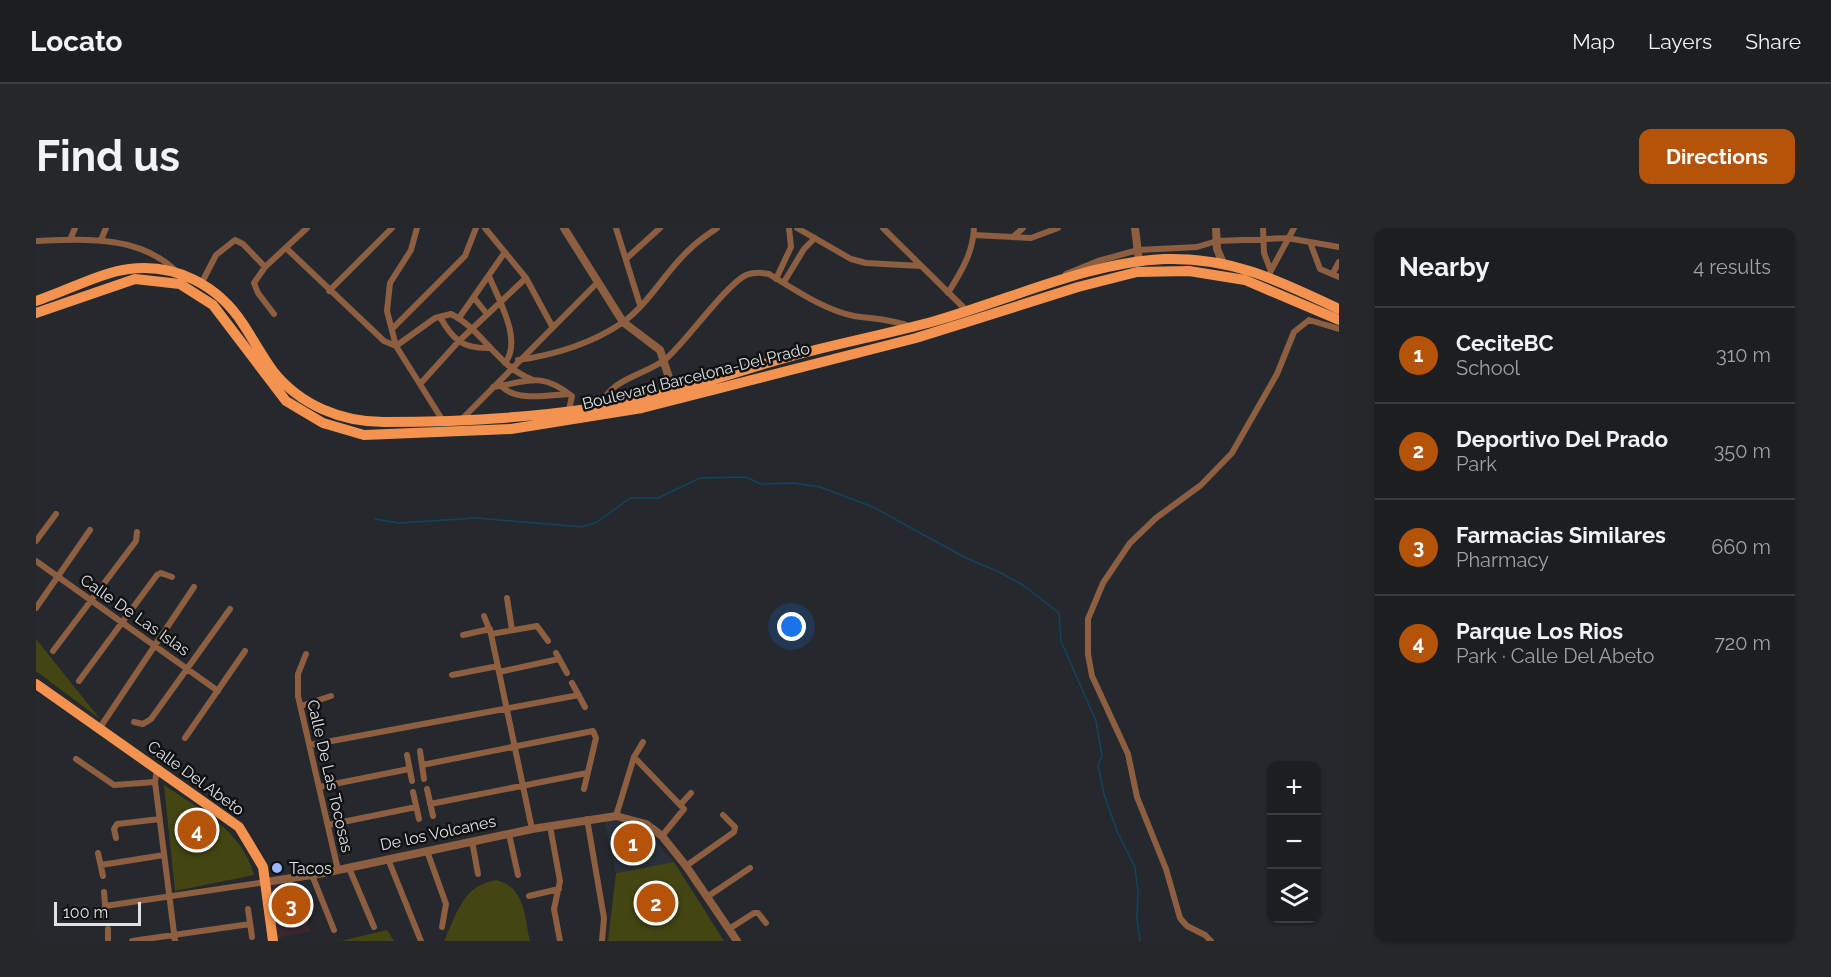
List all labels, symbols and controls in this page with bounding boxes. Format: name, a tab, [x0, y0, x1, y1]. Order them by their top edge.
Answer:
text: Locato	[30, 25, 122, 58]
text: Map	[1572, 29, 1615, 54]
text: Layers	[1648, 29, 1712, 54]
text: Share	[1745, 29, 1801, 54]
button: Directions	[1639, 129, 1795, 184]
text: Find us	[36, 132, 180, 181]
text: Nearby	[1399, 252, 1489, 282]
text: 4 results	[1693, 255, 1771, 279]
text: CeciteBC	[1456, 330, 1554, 356]
street label: Boulevard Barcelona-Del Prado	[580, 339, 812, 413]
text: 1	[1414, 343, 1423, 367]
text: 310 m	[1716, 343, 1771, 367]
text: School	[1456, 356, 1520, 380]
text: Deportivo Del Prado	[1456, 426, 1668, 452]
text: 2	[1413, 439, 1424, 463]
text: 350 m	[1714, 439, 1771, 463]
text: Park	[1456, 452, 1497, 476]
text: Farmacias Similares	[1456, 522, 1666, 548]
text: 3	[1413, 535, 1424, 559]
text: 660 m	[1711, 535, 1771, 559]
text: Pharmacy	[1456, 548, 1549, 572]
street label: Calle De Las Islas	[77, 570, 194, 660]
your location	[777, 612, 806, 641]
text: Parque Los Rios	[1456, 618, 1623, 644]
text: 4	[1413, 631, 1424, 655]
text: 720 m	[1714, 631, 1771, 655]
text: Park · Calle Del Abeto	[1456, 644, 1654, 668]
street label: Calle De Las Tocosas	[303, 698, 357, 854]
street label: Calle Del Abeto	[144, 737, 248, 819]
map controls	[1267, 761, 1321, 923]
button: +	[1267, 761, 1321, 815]
pin: 4	[178, 808, 216, 852]
street label: De los Volcanes	[378, 811, 498, 855]
button: −	[1267, 815, 1321, 869]
pin: 1	[614, 820, 652, 866]
place label: Tacos	[289, 859, 332, 878]
marker: Tacos	[270, 861, 284, 875]
button: layers	[1267, 869, 1321, 923]
pin: 2	[636, 880, 676, 926]
pin: 3	[272, 882, 310, 928]
scale bar	[54, 899, 141, 926]
text: 100 m	[63, 903, 108, 922]

